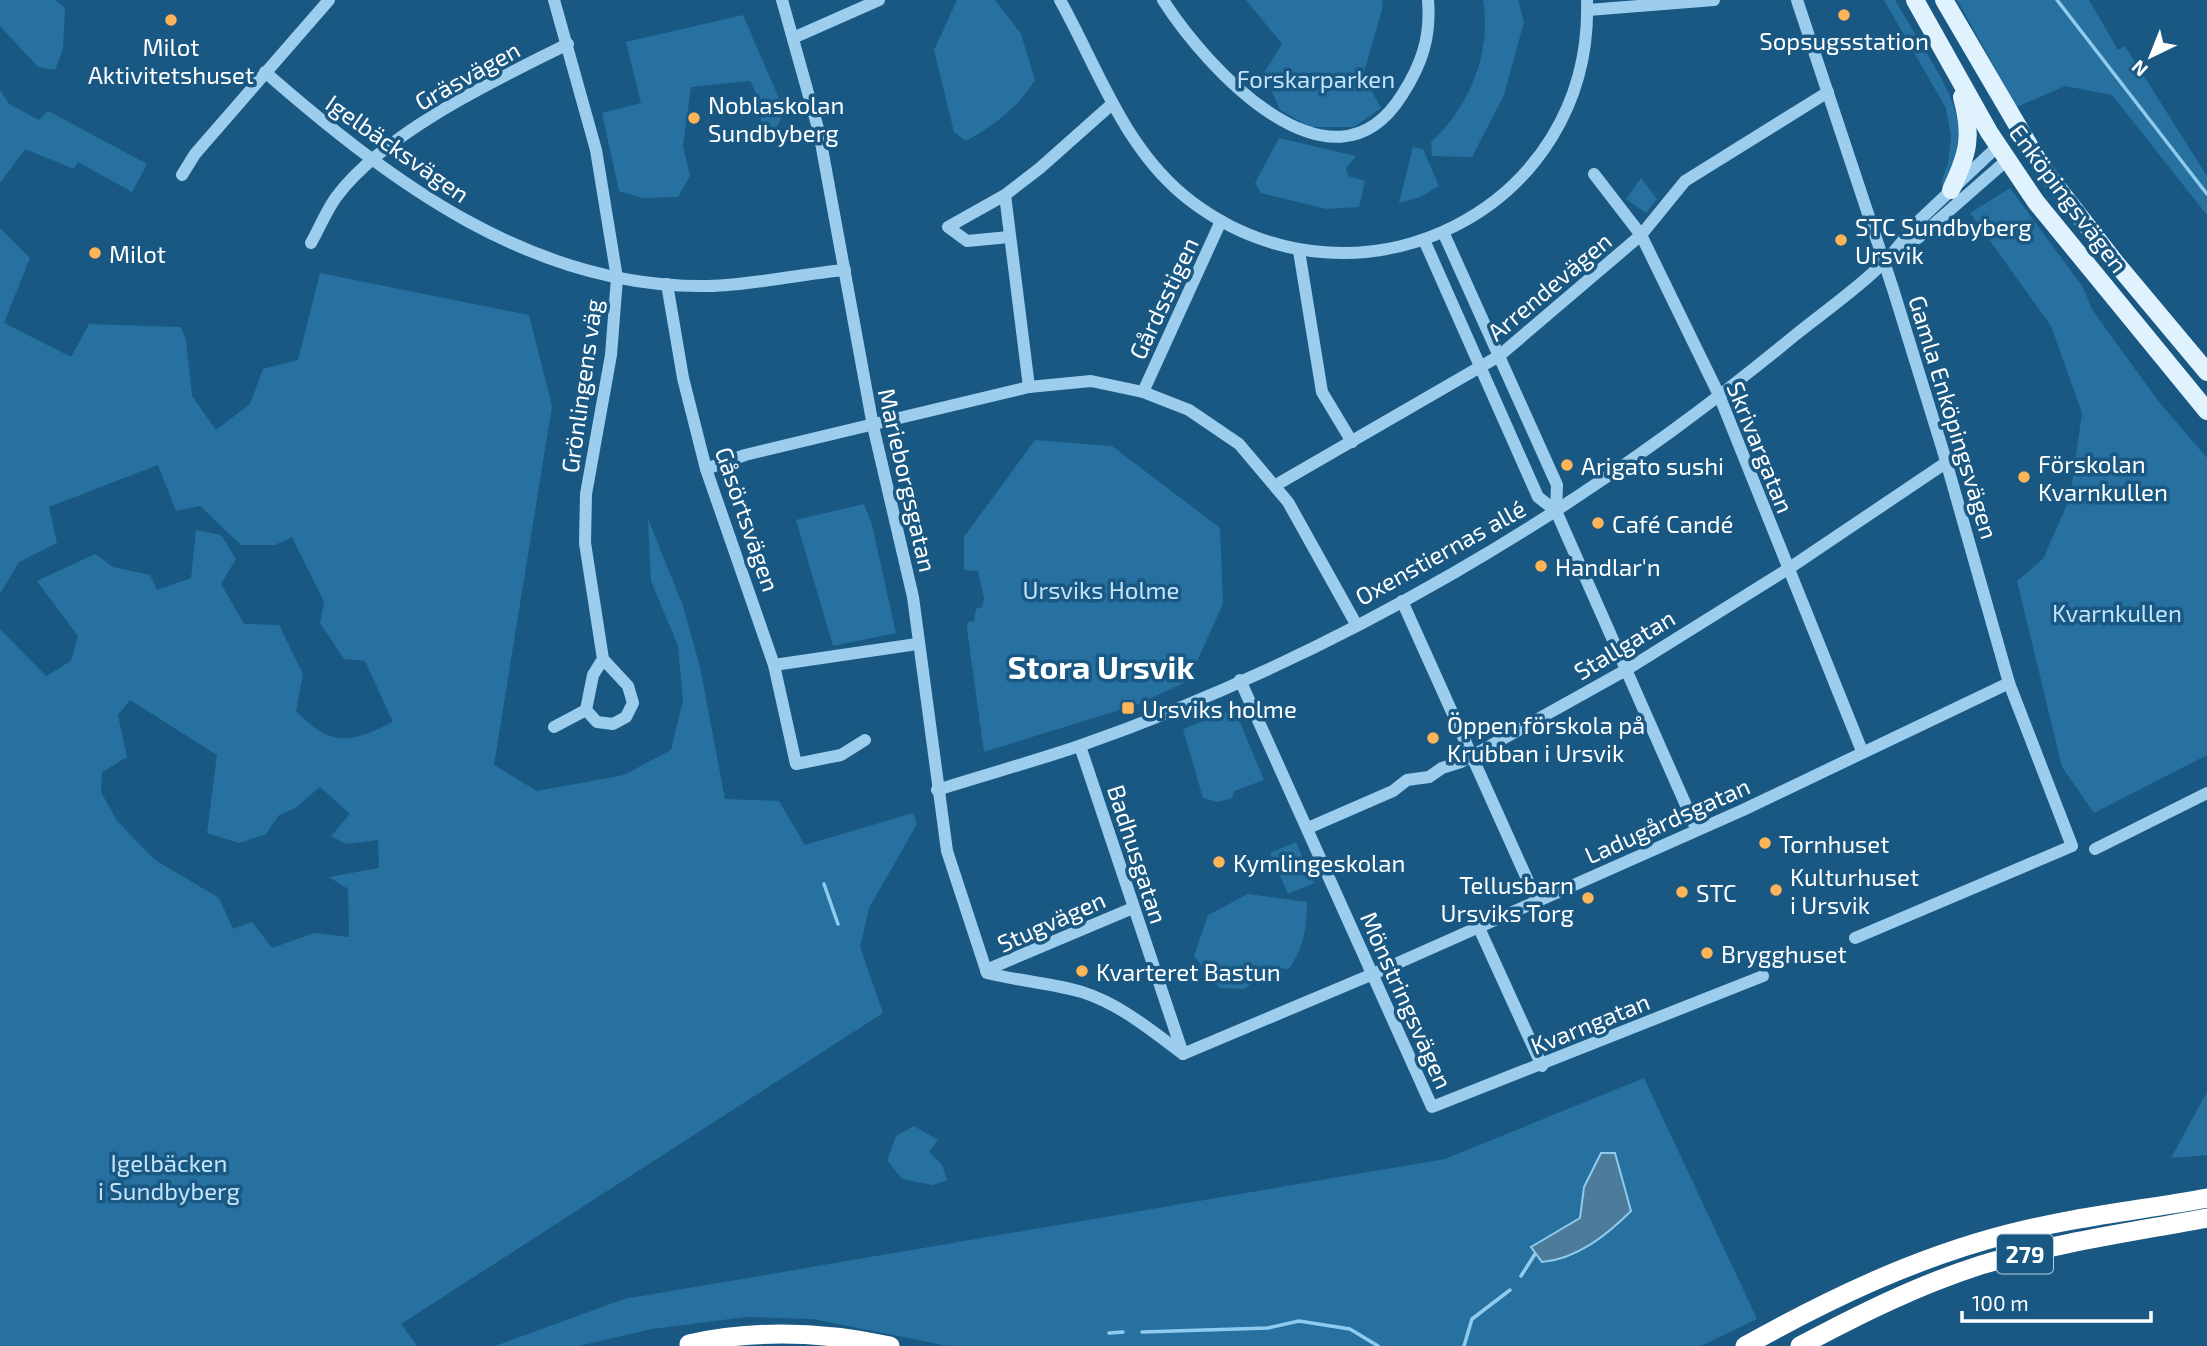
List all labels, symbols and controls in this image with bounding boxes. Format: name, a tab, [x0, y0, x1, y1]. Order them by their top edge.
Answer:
marker: Sopsugsstation	[1836, 7, 1852, 23]
marker: Milot Aktivitetshuset	[163, 12, 179, 28]
north arrow	[2116, 21, 2186, 91]
place label: Sopsugsstation	[1759, 26, 1929, 55]
place label: Milot Aktivitetshuset	[88, 32, 254, 89]
street label: Gräsvägen	[409, 34, 525, 116]
text: N	[2126, 56, 2152, 82]
park label: Forskarparken	[1237, 64, 1395, 93]
street label: Igelbäcksvägen	[321, 88, 475, 208]
place label: Noblaskolan Sundbyberg	[708, 90, 844, 147]
marker: Noblaskolan Sundbyberg	[686, 110, 702, 126]
street label: Enköpingsvägen	[2004, 118, 2134, 278]
place label: STC Sundbyberg Ursvik	[1855, 212, 2032, 269]
street label: Arrendevägen	[1481, 226, 1617, 346]
marker: STC Sundbyberg Ursvik	[1833, 232, 1849, 248]
street label: Gårdsstigen	[1122, 233, 1204, 363]
place label: Milot	[109, 239, 166, 268]
marker: Milot	[87, 245, 103, 261]
street label: Gamla Enköpingsvägen	[1903, 292, 2005, 542]
street label: Grönlingens väg	[554, 297, 608, 475]
street label: Skrivargatan	[1721, 377, 1801, 517]
street label: Marieborgsgatan	[873, 385, 943, 575]
street label: Gåsörtsvägen	[710, 443, 786, 595]
place label: Förskolan Kvarnkullen	[2038, 449, 2168, 506]
place label: Arigato sushi	[1581, 451, 1724, 480]
marker: Arigato sushi	[1559, 457, 1575, 473]
marker: Förskolan Kvarnkullen	[2016, 469, 2032, 485]
street label: Oxenstiernas allé	[1350, 493, 1530, 611]
place label: Café Candé	[1612, 509, 1733, 538]
marker: Café Candé	[1590, 515, 1606, 531]
place label: Handlar'n	[1555, 552, 1661, 581]
marker: Handlar'n	[1533, 558, 1549, 574]
park label: Ursviks Holme	[1023, 575, 1179, 604]
park label: Kvarnkullen	[2052, 598, 2182, 627]
street label: Stallgatan	[1568, 603, 1680, 685]
district label: Stora Ursvik	[1008, 647, 1194, 685]
place label: Ursviks holme	[1142, 694, 1297, 723]
marker: Ursviks holme	[1120, 700, 1136, 716]
place label: Öppen förskola på Krubban i Ursvik	[1447, 710, 1645, 767]
marker: Öppen förskola på Krubban i Ursvik	[1425, 730, 1441, 746]
street label: Ladugårdsgatan	[1580, 771, 1754, 869]
street label: Badhusgatan	[1102, 781, 1174, 927]
place label: Tornhuset	[1779, 829, 1889, 858]
marker: Tornhuset	[1757, 835, 1773, 851]
place label: Kymlingeskolan	[1233, 848, 1405, 877]
marker: Kymlingeskolan	[1211, 854, 1227, 870]
place label: Kulturhuset i Ursvik	[1790, 862, 1919, 919]
place label: Tellusbarn Ursviks Torg	[1441, 870, 1574, 927]
place label: STC	[1696, 878, 1737, 907]
marker: Kulturhuset i Ursvik	[1768, 882, 1784, 898]
street label: Stugvägen	[992, 884, 1110, 958]
marker: STC	[1674, 884, 1690, 900]
marker: Tellusbarn Ursviks Torg	[1580, 890, 1596, 906]
street label: Mönstringsvägen	[1355, 907, 1459, 1093]
place label: Brygghuset	[1721, 939, 1847, 968]
marker: Brygghuset	[1699, 945, 1715, 961]
place label: Kvarteret Bastun	[1096, 957, 1281, 986]
marker: Kvarteret Bastun	[1074, 963, 1090, 979]
street label: Kvarngatan	[1526, 986, 1654, 1060]
park label: Igelbäcken i Sundbyberg	[98, 1148, 240, 1205]
road number: 279	[1997, 1234, 2053, 1274]
scale bar	[1962, 1280, 2151, 1324]
text: 100 m	[1972, 1290, 2029, 1315]

